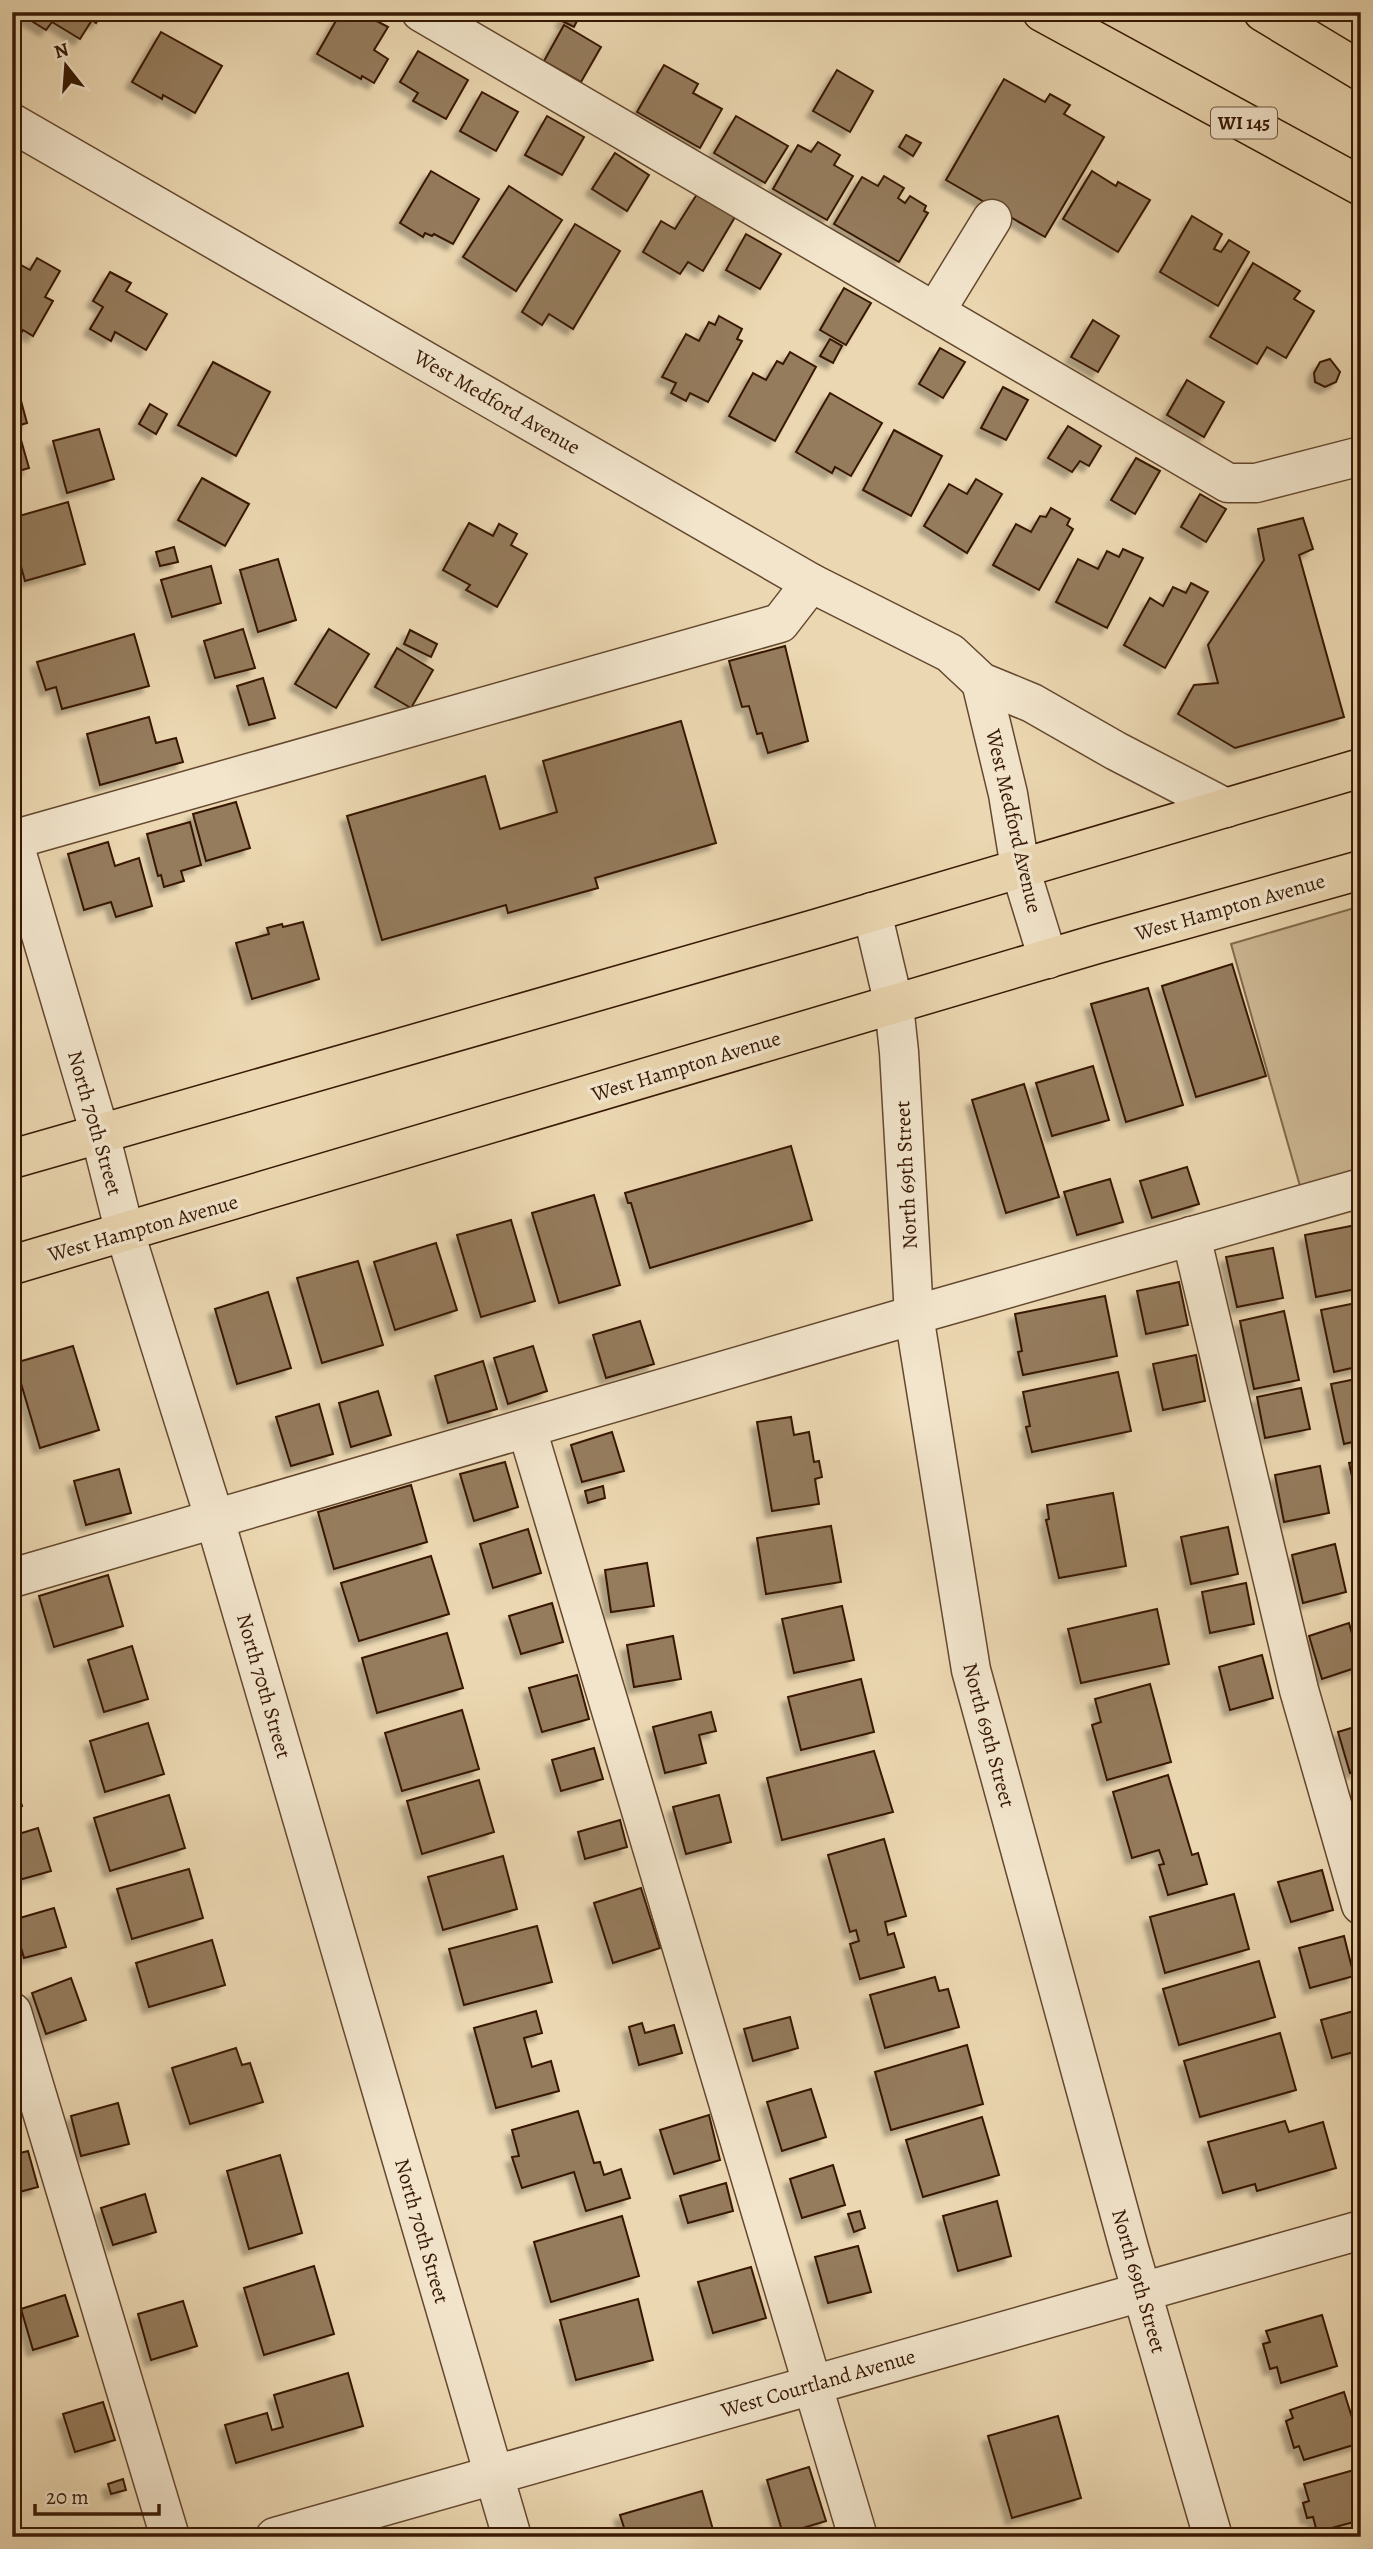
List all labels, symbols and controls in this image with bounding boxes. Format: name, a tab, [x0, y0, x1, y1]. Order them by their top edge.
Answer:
north arrow	[32, 32, 102, 102]
text: N	[51, 36, 72, 65]
road number: WI 145	[1211, 108, 1277, 139]
street label: West Medford Avenue	[408, 342, 585, 461]
street label: West Medford Avenue	[979, 725, 1049, 916]
street label: West Hampton Avenue	[1131, 866, 1328, 948]
street label: West Hampton Avenue	[587, 1024, 784, 1108]
street label: North 70th Street	[61, 1047, 129, 1199]
street label: North 69th Street	[888, 1100, 924, 1250]
street label: West Hampton Avenue	[44, 1187, 241, 1269]
street label: North 70th Street	[230, 1610, 298, 1762]
street label: North 69th Street	[956, 1660, 1022, 1810]
street label: North 70th Street	[388, 2155, 456, 2307]
street label: North 69th Street	[1105, 2206, 1173, 2356]
street label: West Courtland Avenue	[717, 2342, 918, 2424]
scale bar	[35, 2472, 159, 2516]
text: 20 m	[46, 2483, 89, 2511]

